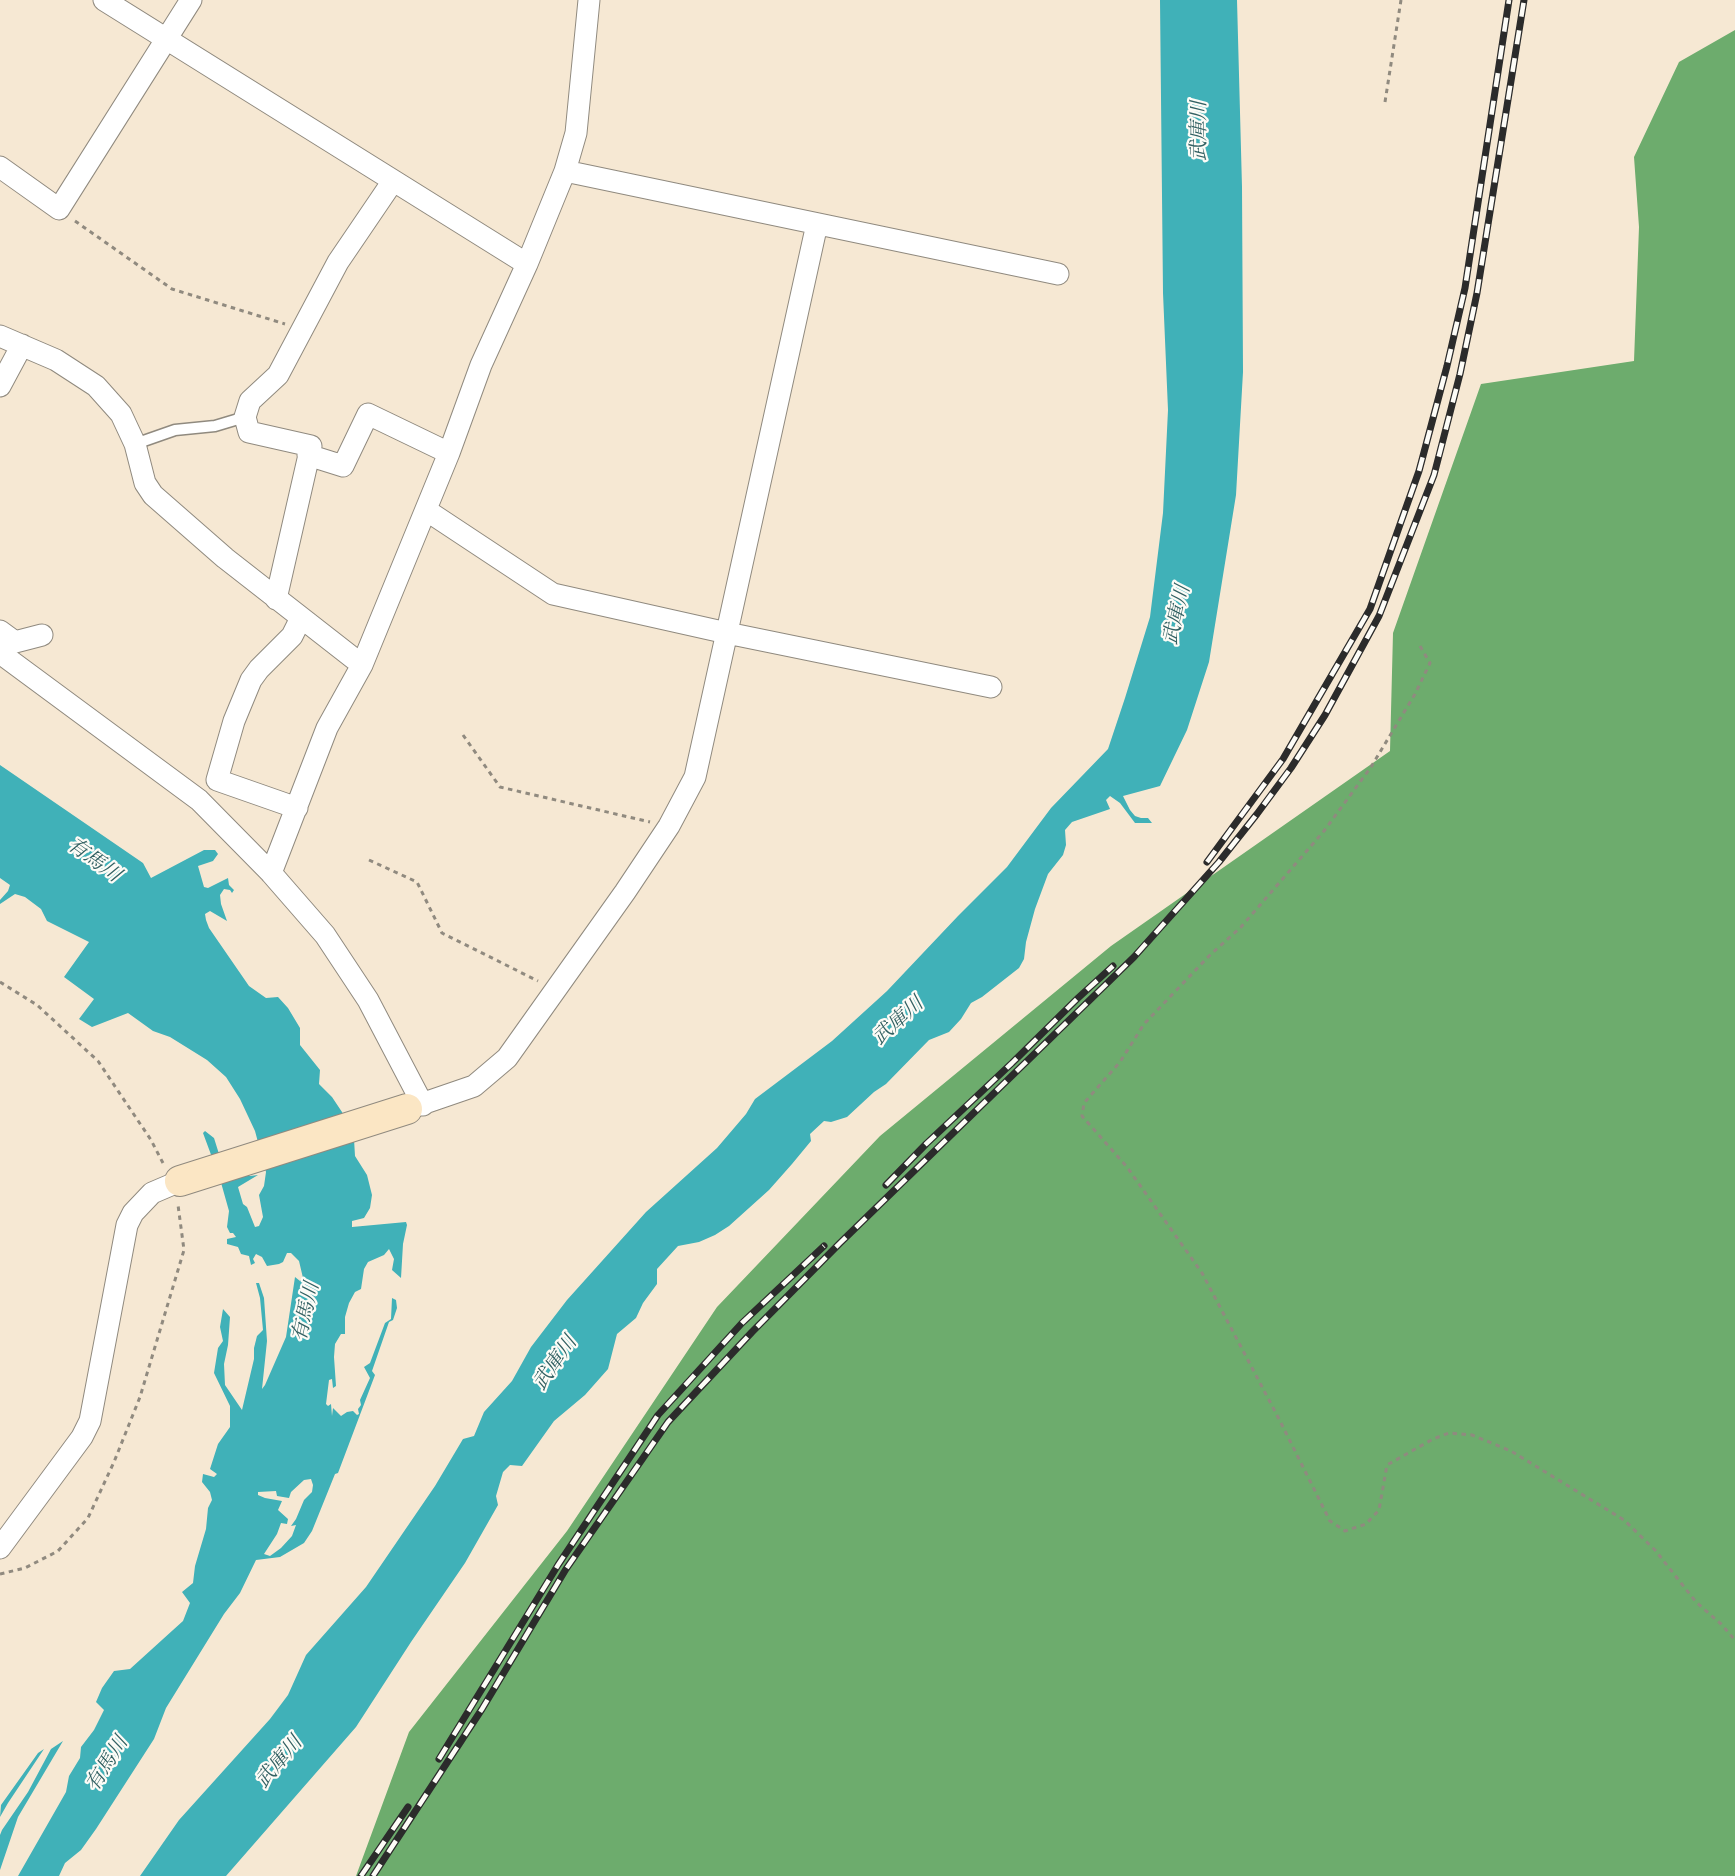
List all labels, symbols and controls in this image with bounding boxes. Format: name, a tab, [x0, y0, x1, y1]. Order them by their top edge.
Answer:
water label: 武庫川	[1187, 101, 1211, 161]
water label: 武庫川	[1159, 583, 1195, 647]
water label: 有馬川	[63, 833, 125, 887]
water label: 武庫川	[868, 992, 928, 1050]
water label: 有馬川	[288, 1280, 324, 1344]
water label: 武庫川	[528, 1332, 582, 1394]
water label: 武庫川	[251, 1731, 307, 1793]
water label: 有馬川	[81, 1732, 133, 1796]

